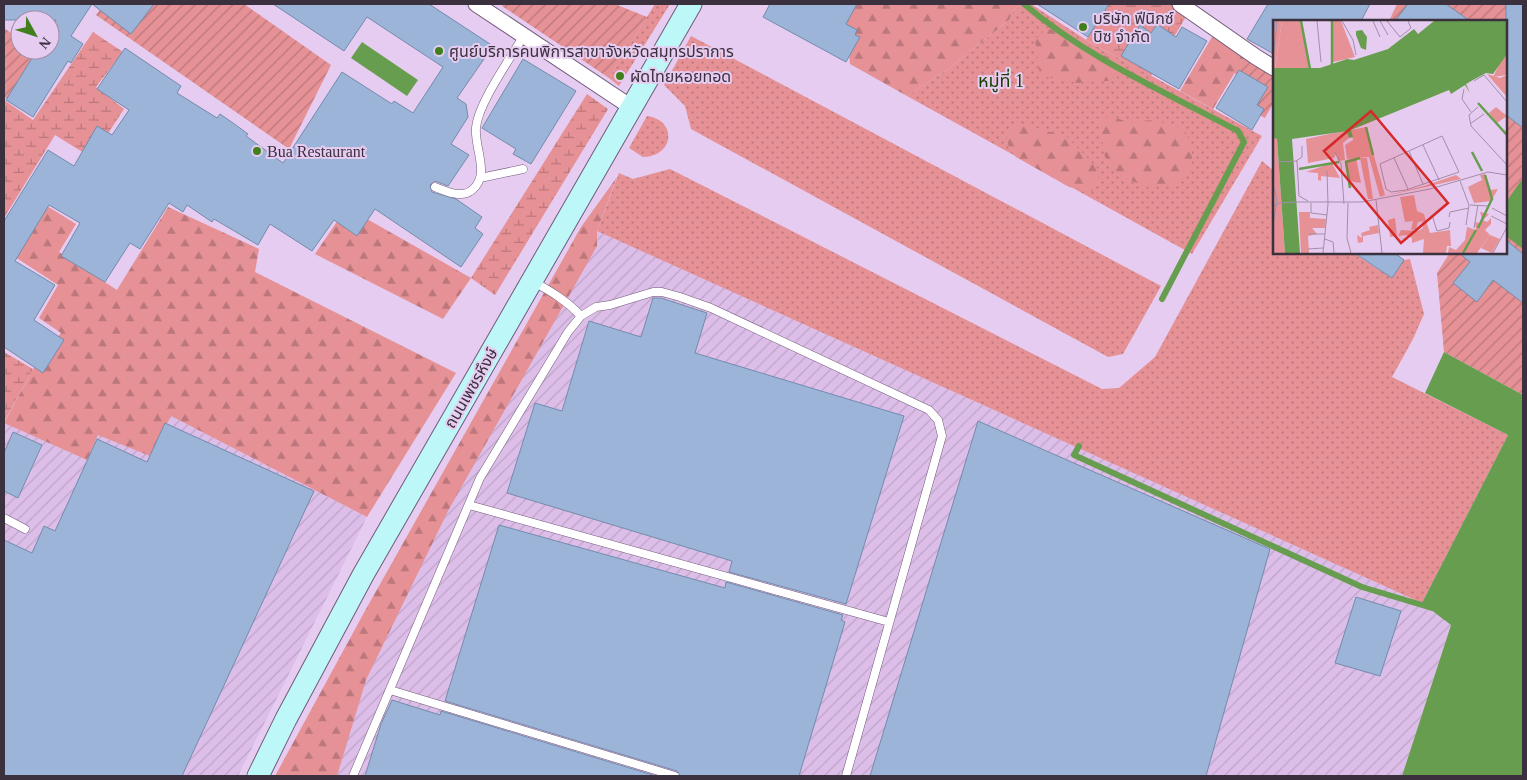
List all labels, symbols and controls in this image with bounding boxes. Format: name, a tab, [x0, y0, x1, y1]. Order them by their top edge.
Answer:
north arrow	[10, 10, 60, 60]
place label: บริษัท ฟีนิกซ์ บิซ จำกัด	[1093, 10, 1174, 45]
inset map	[1273, 20, 1507, 254]
marker: บริษัท ฟีนิกซ์ บิซ จำกัด	[1077, 21, 1089, 33]
text: N	[36, 34, 54, 52]
place label: ศูนย์บริการคนพิการสาขาจังหวัดสมุทรปราการ	[449, 43, 734, 61]
marker: ศูนย์บริการคนพิการสาขาจังหวัดสมุทรปราการ	[433, 45, 445, 57]
place label: ผัดไทยหอยทอด	[630, 68, 731, 85]
district label: หมู่ที่ 1	[978, 68, 1024, 93]
marker: ผัดไทยหอยทอด	[614, 70, 626, 82]
place label: Bua Restaurant	[267, 143, 366, 160]
marker: Bua Restaurant	[251, 145, 263, 157]
street label: ถนนเพชรหึงษ์	[441, 345, 501, 431]

